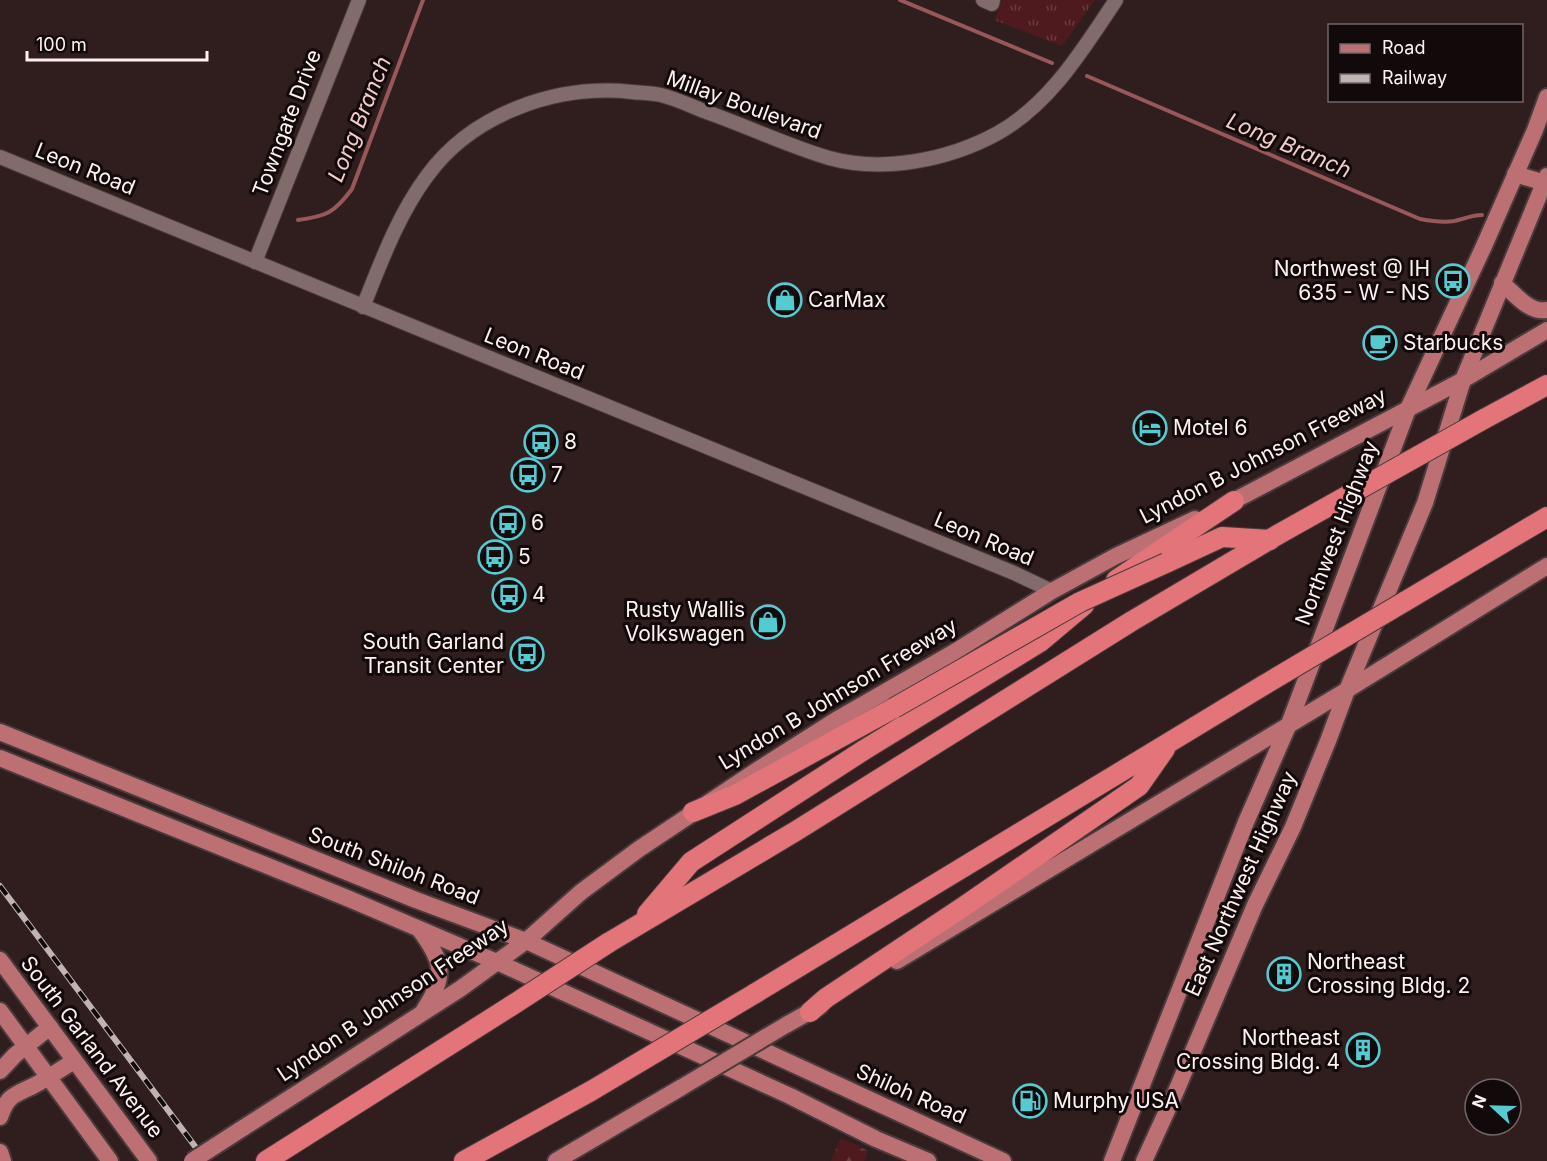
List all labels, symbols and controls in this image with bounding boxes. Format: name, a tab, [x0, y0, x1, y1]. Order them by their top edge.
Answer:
scale bar	[27, 24, 207, 62]
legend	[1328, 24, 1523, 102]
text: 100 m	[36, 34, 87, 55]
text: Road	[1382, 37, 1425, 58]
street label: Towngate Drive	[247, 46, 326, 200]
water label: Long Branch	[322, 53, 396, 185]
street label: Millay Boulevard	[663, 65, 825, 144]
text: Railway	[1382, 67, 1447, 88]
water label: Long Branch	[1223, 107, 1355, 183]
street label: Leon Road	[32, 137, 139, 200]
place label: Northwest @ IH 635 - W - NS	[1274, 256, 1430, 305]
bus stop icon: Northwest @ IH 635 - W - NS	[1435, 263, 1471, 299]
shop icon: CarMax	[767, 282, 803, 318]
place label: CarMax	[808, 287, 886, 312]
street label: Leon Road	[481, 322, 588, 385]
cafe icon: Starbucks	[1362, 325, 1398, 361]
place label: Starbucks	[1403, 330, 1503, 355]
street label: Lyndon B Johnson Freeway	[1135, 382, 1390, 529]
hotel icon: Motel 6	[1132, 410, 1168, 446]
place label: Motel 6	[1173, 415, 1247, 440]
bus stop icon: 8	[523, 424, 559, 460]
place label: 8	[564, 429, 577, 454]
street label: Northwest Highway	[1290, 437, 1383, 628]
bus stop icon: 7	[510, 457, 546, 493]
place label: 7	[551, 462, 563, 487]
bus stop icon: 6	[490, 505, 526, 541]
street label: Leon Road	[931, 506, 1038, 571]
place label: 6	[531, 510, 544, 535]
bus stop icon: 5	[477, 539, 513, 575]
place label: 5	[518, 544, 531, 569]
bus stop icon: 4	[491, 577, 527, 613]
place label: 4	[532, 582, 546, 607]
place label: Rusty Wallis Volkswagen	[625, 597, 745, 646]
shop icon: Rusty Wallis Volkswagen	[750, 604, 786, 640]
street label: Lyndon B Johnson Freeway	[714, 612, 962, 775]
place label: South Garland Transit Center	[362, 629, 504, 678]
bus stop icon: South Garland Transit Center	[509, 636, 545, 672]
street label: East Northwest Highway	[1180, 767, 1302, 1000]
street label: South Shiloh Road	[305, 821, 483, 910]
street label: Lyndon B Johnson Freeway	[272, 913, 513, 1086]
place label: Northeast Crossing Bldg. 2	[1307, 949, 1470, 998]
street label: South Garland Avenue	[16, 951, 169, 1143]
building icon: Northeast Crossing Bldg. 2	[1266, 956, 1302, 992]
place label: Northeast Crossing Bldg. 4	[1176, 1025, 1340, 1074]
building icon: Northeast Crossing Bldg. 4	[1345, 1032, 1381, 1068]
street label: Shiloh Road	[852, 1058, 970, 1129]
north arrow	[1463, 1077, 1523, 1137]
fuel station icon: Murphy USA	[1012, 1083, 1048, 1119]
place label: Murphy USA	[1053, 1088, 1179, 1113]
text: N	[1468, 1092, 1491, 1111]

